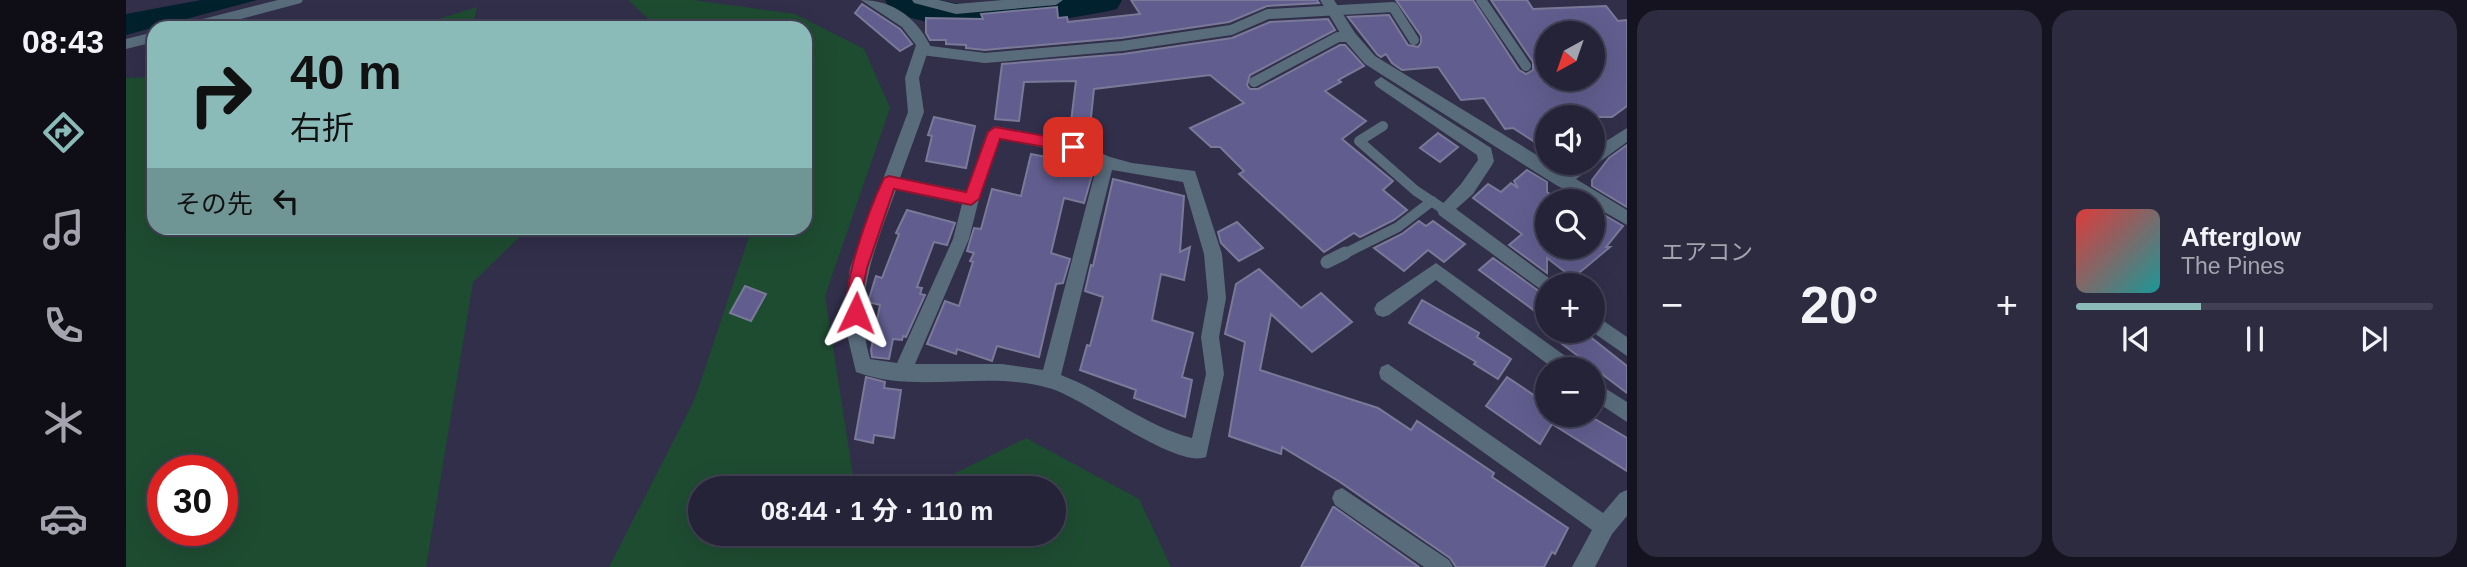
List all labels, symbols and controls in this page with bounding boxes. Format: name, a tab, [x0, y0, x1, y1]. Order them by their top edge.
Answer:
north arrow	[1535, 21, 1605, 91]
map controls	[1535, 21, 1605, 427]
text: 08:43	[22, 24, 104, 60]
text: 40 m	[290, 45, 402, 99]
icon: right	[175, 49, 266, 140]
button: sound	[1535, 105, 1605, 175]
icon: directions	[39, 108, 88, 157]
text: 右折	[290, 110, 354, 146]
pin	[1043, 117, 1103, 177]
icon: arrive	[1054, 128, 1092, 166]
icon: left	[267, 182, 305, 220]
text: その先	[175, 189, 253, 219]
button: search	[1535, 189, 1605, 259]
icon: music	[39, 205, 88, 254]
text: Afterglow	[2181, 222, 2301, 252]
text: エアコン	[1661, 239, 1753, 265]
text: The Pines	[2181, 253, 2285, 279]
button: +	[1535, 273, 1605, 343]
position arrow	[819, 276, 893, 350]
text: 20°	[1800, 276, 1879, 334]
text: −	[1661, 284, 1683, 326]
text: +	[1996, 284, 2018, 326]
icon: phone	[39, 301, 88, 350]
icon: previous	[2117, 320, 2155, 358]
icon: pause	[2236, 320, 2274, 358]
icon: next	[2355, 320, 2393, 358]
button: −	[1535, 357, 1605, 427]
icon: climate	[39, 398, 88, 447]
speed limit sign: 30	[147, 455, 238, 546]
icon: car	[39, 494, 88, 543]
text: 08:44 · 1 分 · 110 m	[761, 496, 993, 526]

